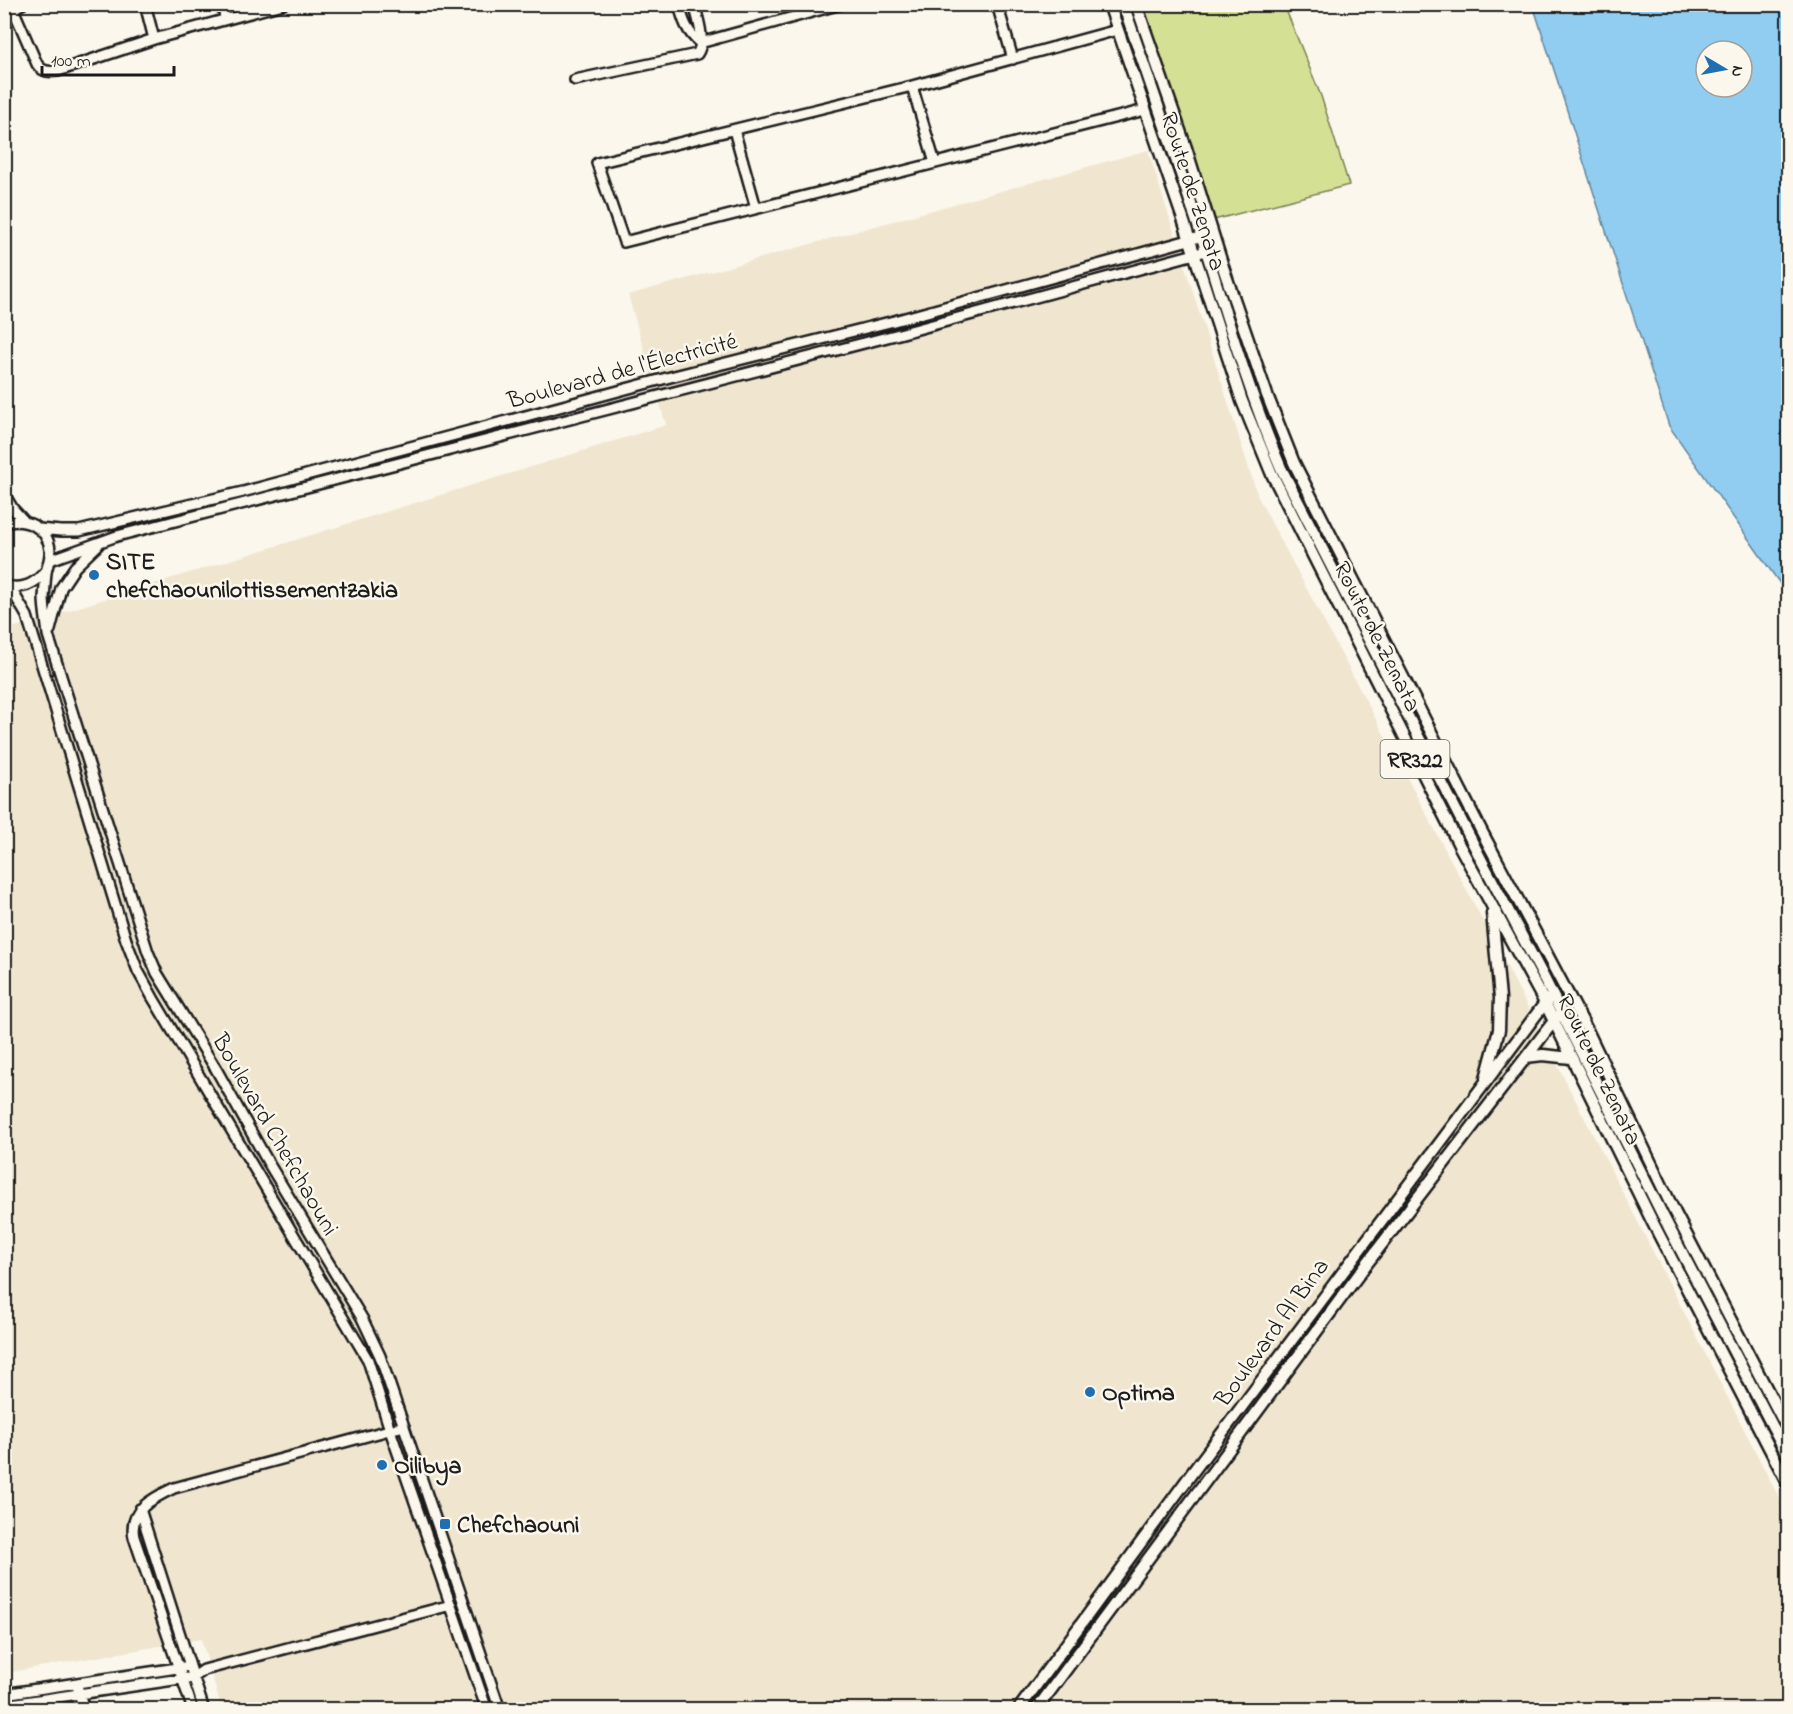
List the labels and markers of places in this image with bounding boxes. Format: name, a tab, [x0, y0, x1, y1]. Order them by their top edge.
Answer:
place label: SITE chefchaounilottissementzakia	[106, 546, 398, 609]
marker: SITE chefchaounilottissementzakia	[87, 568, 101, 582]
place label: Optima	[1102, 1377, 1175, 1412]
marker: Optima	[1083, 1385, 1097, 1399]
place label: Oilibya	[394, 1450, 461, 1486]
marker: Oilibya	[375, 1458, 389, 1472]
place label: Chefchaouni	[457, 1509, 579, 1544]
marker: Chefchaouni	[438, 1517, 452, 1531]

